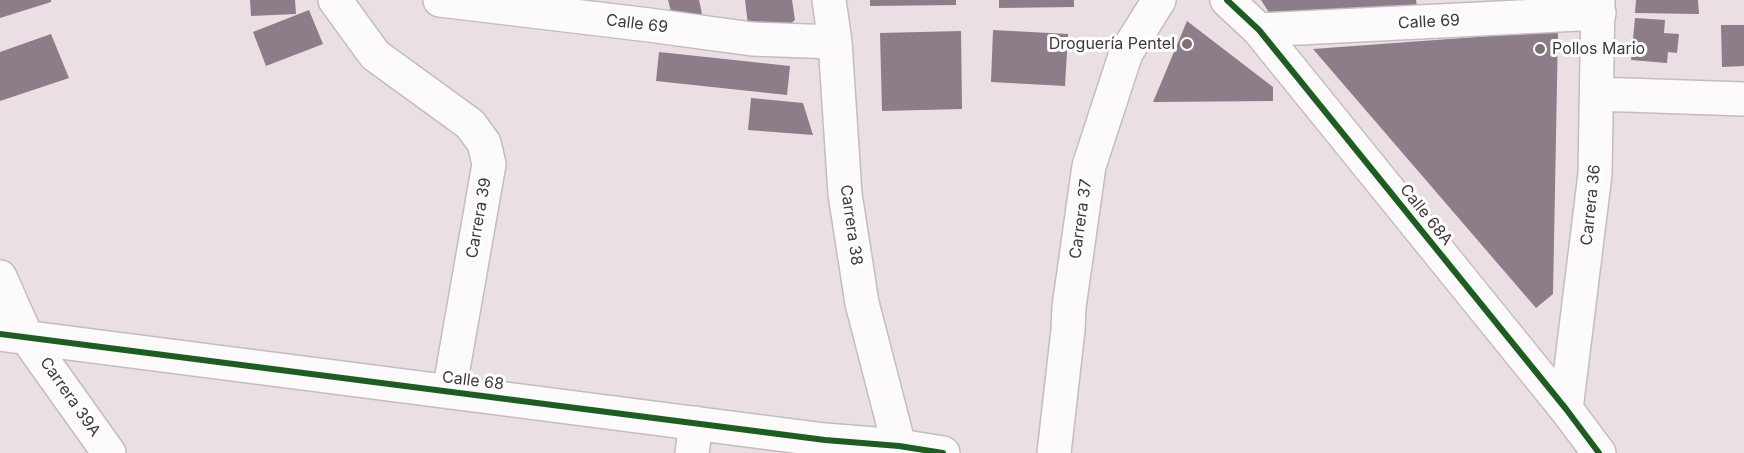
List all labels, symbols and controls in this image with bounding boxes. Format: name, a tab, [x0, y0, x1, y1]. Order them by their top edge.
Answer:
street label: Calle 69	[605, 11, 669, 37]
street label: Calle 69	[1397, 11, 1461, 33]
place label: Droguería Pentel	[1049, 34, 1175, 54]
marker: Droguería Pentel	[1180, 37, 1194, 51]
place label: Pollos Mario	[1552, 39, 1645, 59]
marker: Pollos Mario	[1533, 42, 1547, 56]
street label: Carrera 36	[1577, 164, 1605, 246]
street label: Carrera 39	[462, 176, 496, 260]
street label: Carrera 37	[1066, 178, 1096, 260]
street label: Calle 68A	[1396, 181, 1456, 249]
street label: Carrera 38	[836, 183, 866, 267]
street label: Carrera 39A	[36, 354, 104, 440]
street label: Calle 68	[441, 368, 505, 394]

